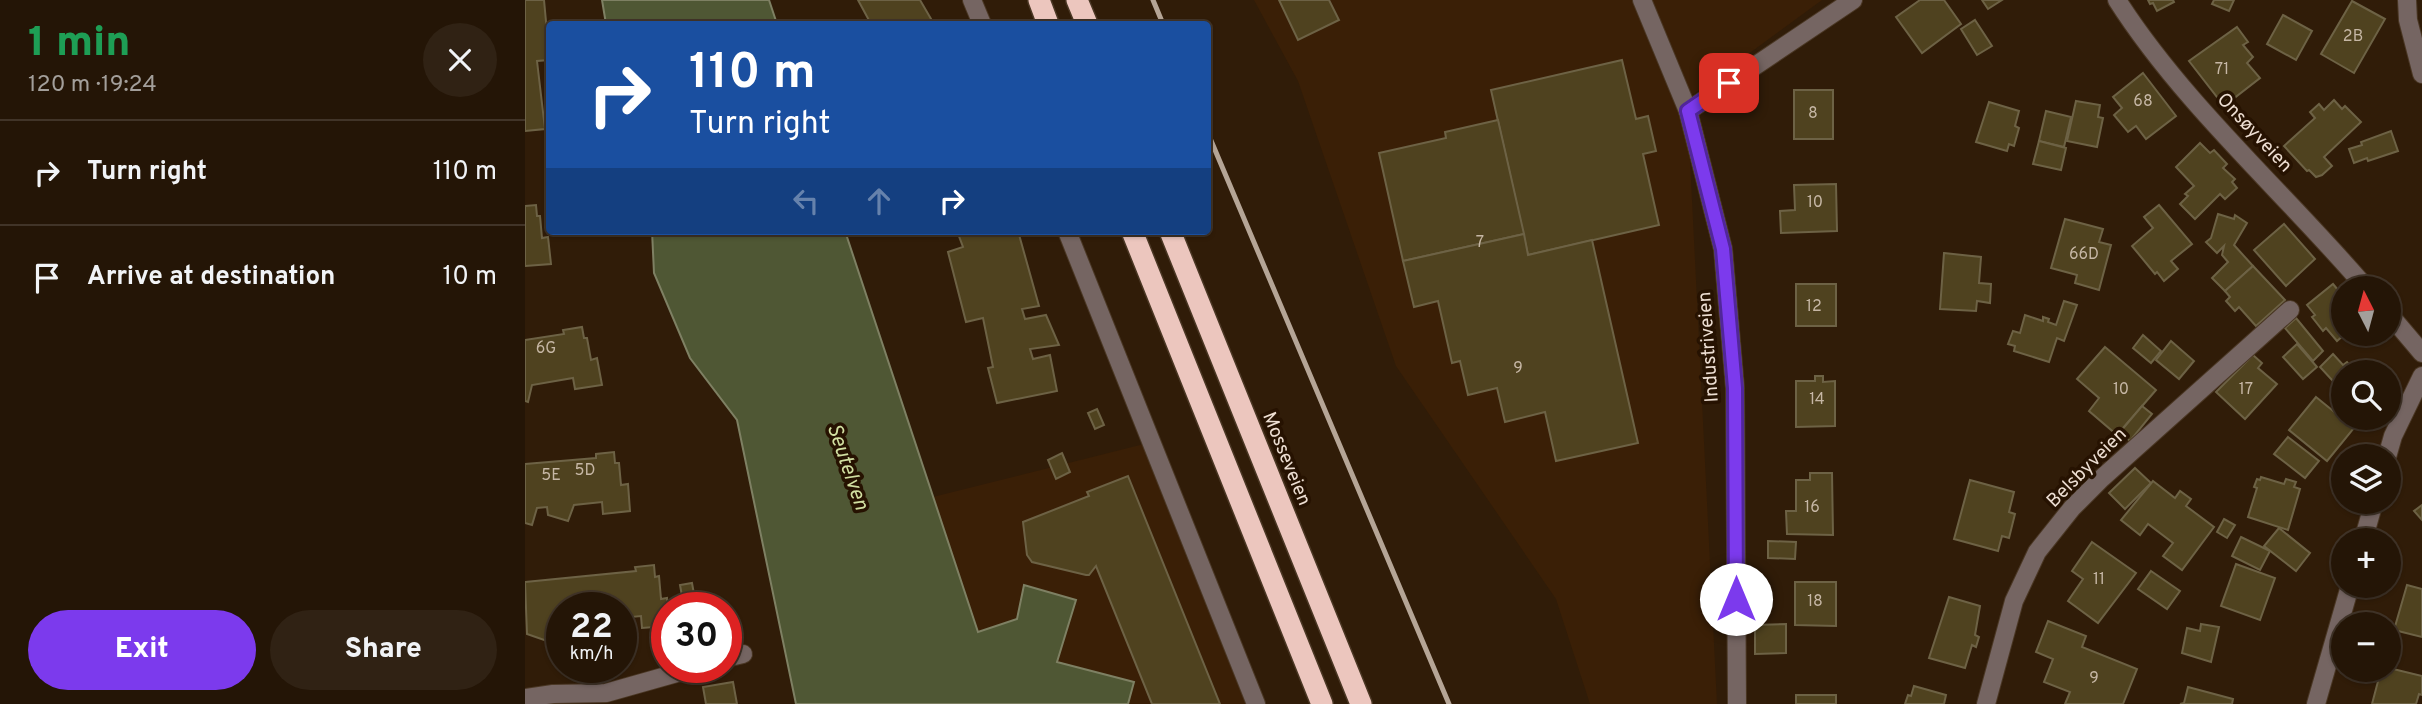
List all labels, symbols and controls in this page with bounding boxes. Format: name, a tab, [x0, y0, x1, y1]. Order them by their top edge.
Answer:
text: 1 min	[28, 18, 131, 71]
button: close	[423, 23, 497, 97]
house number: 2B	[2343, 27, 2363, 47]
text: 110 m	[689, 44, 816, 106]
icon: right	[574, 49, 665, 140]
pin	[1699, 53, 1759, 113]
house number: 71	[2215, 60, 2229, 80]
icon: arrive	[1710, 64, 1748, 102]
text: 120 m · 19:24	[28, 71, 157, 100]
street label: Onsøyveien	[2211, 88, 2297, 178]
house number: 68	[2133, 92, 2153, 112]
house number: 8	[1808, 104, 1818, 124]
text: Turn right	[689, 105, 831, 145]
icon: right	[28, 154, 66, 192]
text: Turn right	[87, 156, 207, 189]
text: 110 m	[433, 156, 497, 189]
icon: left	[787, 182, 825, 220]
icon: ahead	[860, 182, 898, 220]
icon: right	[933, 182, 971, 220]
house number: 10	[1807, 193, 1823, 213]
house number: 7	[1476, 233, 1484, 253]
house number: 66D	[2069, 245, 2099, 265]
icon: arrive	[28, 259, 66, 297]
text: Arrive at destination	[87, 261, 335, 294]
text: 10 m	[442, 261, 497, 294]
north arrow	[2331, 276, 2401, 346]
map controls	[2331, 276, 2401, 682]
street label: Industriveien	[1693, 291, 1725, 403]
house number: 12	[1806, 297, 1822, 317]
house number: 6G	[536, 339, 556, 359]
house number: 9	[1513, 359, 1523, 379]
button: search	[2331, 360, 2401, 430]
house number: 10	[2113, 380, 2129, 400]
house number: 17	[2239, 380, 2253, 400]
house number: 14	[1809, 390, 1825, 410]
street label: Mosseveien	[1256, 409, 1316, 509]
water label: Seutelven	[820, 420, 875, 514]
street label: Belsbyveien	[2042, 423, 2132, 513]
button: layers	[2331, 444, 2401, 514]
house number: 5D	[575, 461, 595, 481]
house number: 5E	[541, 466, 561, 486]
house number: 16	[1804, 498, 1820, 518]
button: +	[2331, 528, 2401, 598]
position arrow	[1699, 562, 1773, 636]
house number: 11	[2093, 570, 2105, 590]
speed limit sign: 30	[651, 592, 742, 683]
house number: 18	[1807, 592, 1823, 612]
text: 22	[570, 606, 613, 650]
button: Exit	[28, 610, 256, 690]
button: Share	[270, 610, 497, 690]
button: −	[2331, 612, 2401, 682]
text: km/h	[570, 643, 613, 666]
house number: 9	[2089, 669, 2099, 689]

